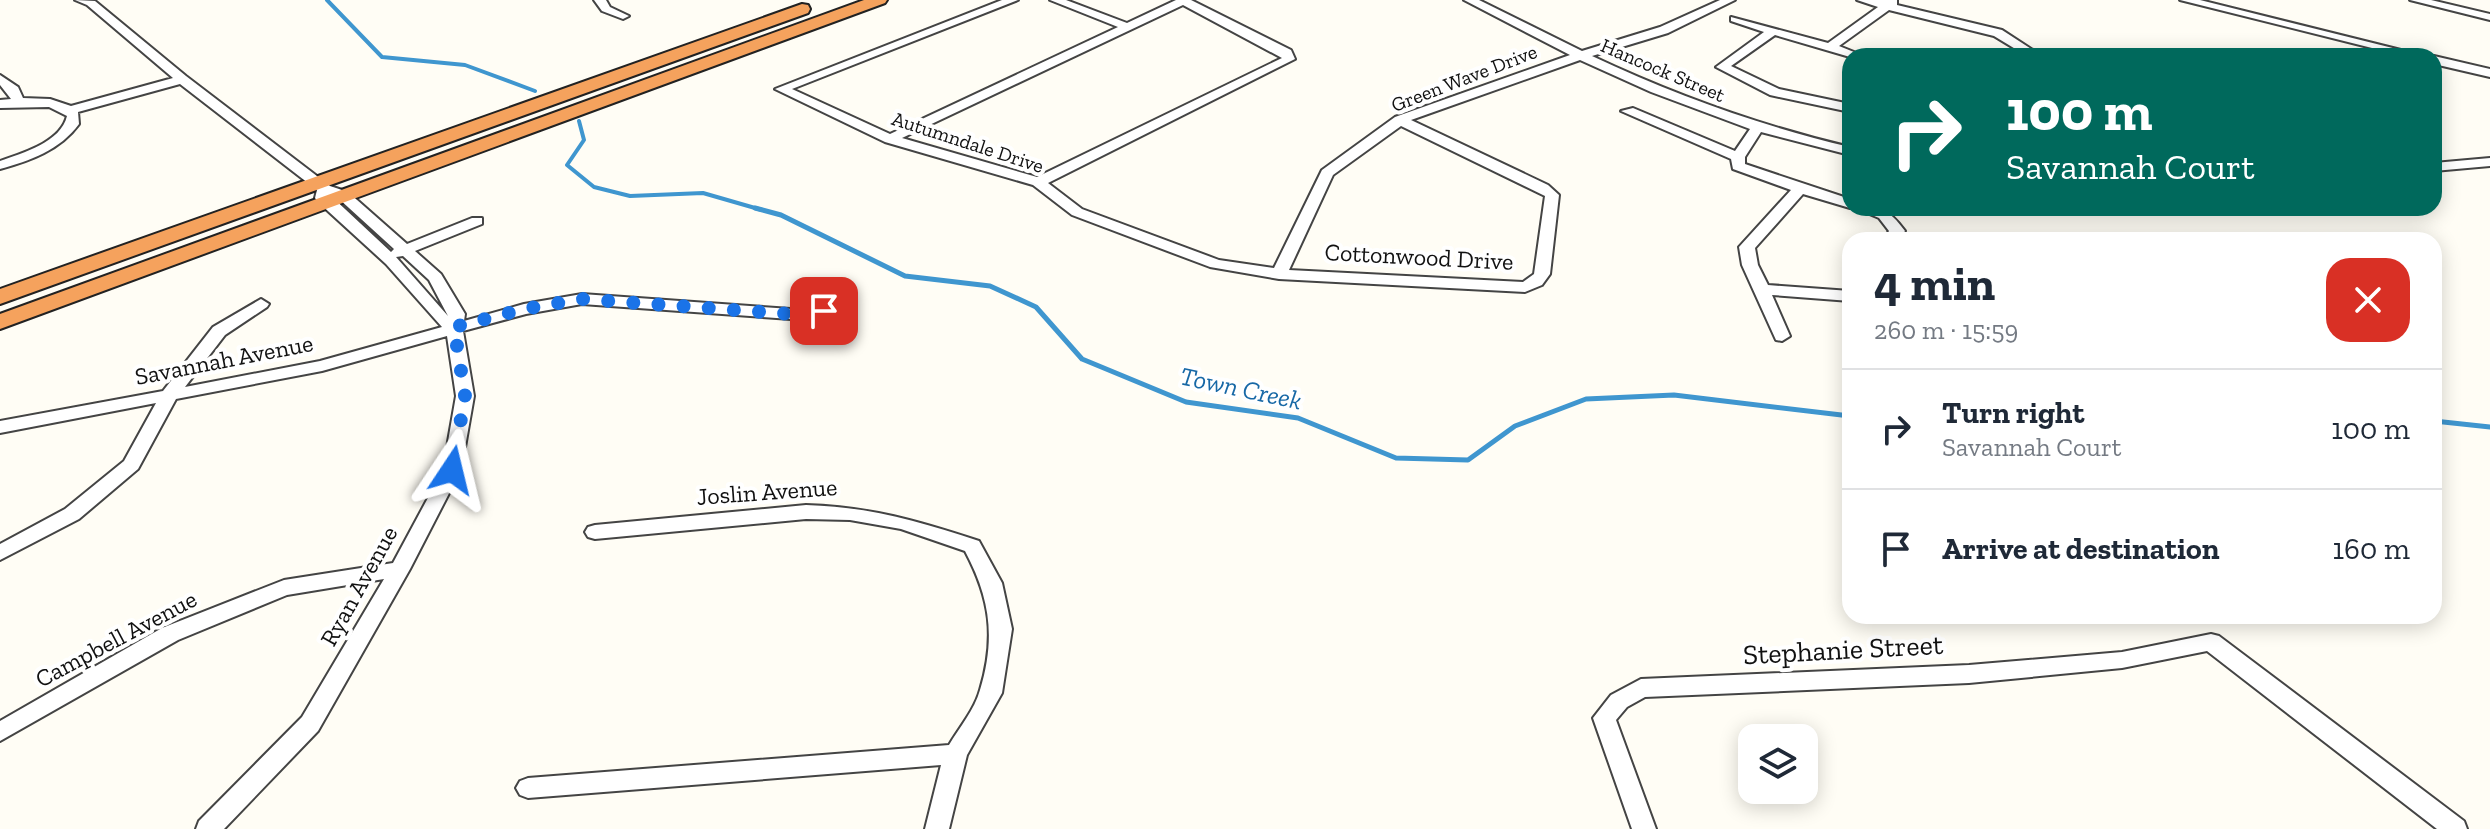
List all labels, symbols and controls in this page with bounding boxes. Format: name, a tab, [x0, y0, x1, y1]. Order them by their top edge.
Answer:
street label: Hancock Street	[1597, 33, 1729, 107]
street label: Green Wave Drive	[1388, 39, 1540, 117]
text: 100 m	[2006, 77, 2153, 144]
icon: right	[1874, 80, 1978, 184]
street label: Autumndale Drive	[889, 106, 1047, 178]
text: Savannah Court	[2006, 145, 2255, 188]
street label: Cottonwood Drive	[1324, 237, 1514, 276]
text: 4 min	[1874, 255, 1995, 312]
button: close	[2326, 258, 2410, 342]
pin	[790, 277, 858, 345]
icon: arrive	[802, 289, 846, 333]
text: 260 m · 15:59	[1874, 314, 2018, 346]
street label: Savannah Avenue	[132, 328, 315, 391]
water label: Town Creek	[1177, 360, 1305, 416]
text: Turn right	[1942, 395, 2084, 431]
icon: right	[1874, 407, 1918, 451]
text: 100 m	[2331, 411, 2410, 447]
position arrow	[410, 428, 494, 512]
text: Savannah Court	[1942, 431, 2122, 463]
street label: Joslin Avenue	[696, 472, 838, 511]
street label: Ryan Avenue	[314, 521, 403, 651]
icon: arrive	[1874, 527, 1918, 571]
text: Arrive at destination	[1942, 531, 2219, 567]
text: 160 m	[2333, 531, 2410, 567]
street label: Campbell Avenue	[30, 584, 201, 693]
street label: Stephanie Street	[1742, 628, 1944, 671]
map controls	[1738, 724, 1818, 804]
button: layers	[1738, 724, 1818, 804]

